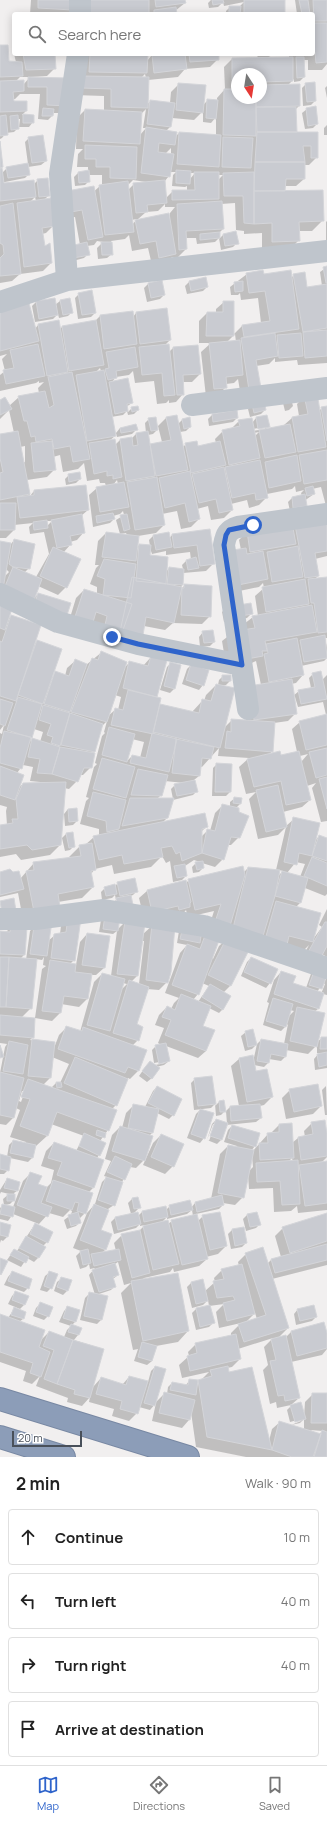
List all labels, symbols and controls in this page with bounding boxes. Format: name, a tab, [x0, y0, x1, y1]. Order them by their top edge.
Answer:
search box	[12, 12, 315, 56]
icon: search	[26, 23, 48, 45]
text: Search here	[58, 24, 141, 45]
north arrow	[231, 68, 267, 104]
route start	[244, 516, 262, 534]
route end	[103, 628, 121, 646]
scale bar	[12, 1429, 82, 1448]
text: 20 m	[18, 1430, 43, 1445]
text: 2 min	[16, 1472, 60, 1495]
text: Walk · 90 m	[245, 1474, 311, 1492]
icon: ahead	[17, 1526, 39, 1548]
text: Continue	[55, 1527, 123, 1548]
text: 10 m	[283, 1528, 310, 1546]
icon: left	[17, 1590, 39, 1612]
text: Turn left	[55, 1591, 117, 1612]
text: 40 m	[281, 1592, 310, 1610]
icon: right	[17, 1654, 39, 1676]
text: Turn right	[55, 1655, 126, 1676]
text: 40 m	[281, 1656, 310, 1674]
icon: arrive	[17, 1718, 39, 1740]
text: Arrive at destination	[55, 1719, 204, 1740]
tab: Map	[37, 1774, 59, 1813]
tab: Directions	[133, 1774, 185, 1813]
tab: Saved	[259, 1774, 290, 1813]

